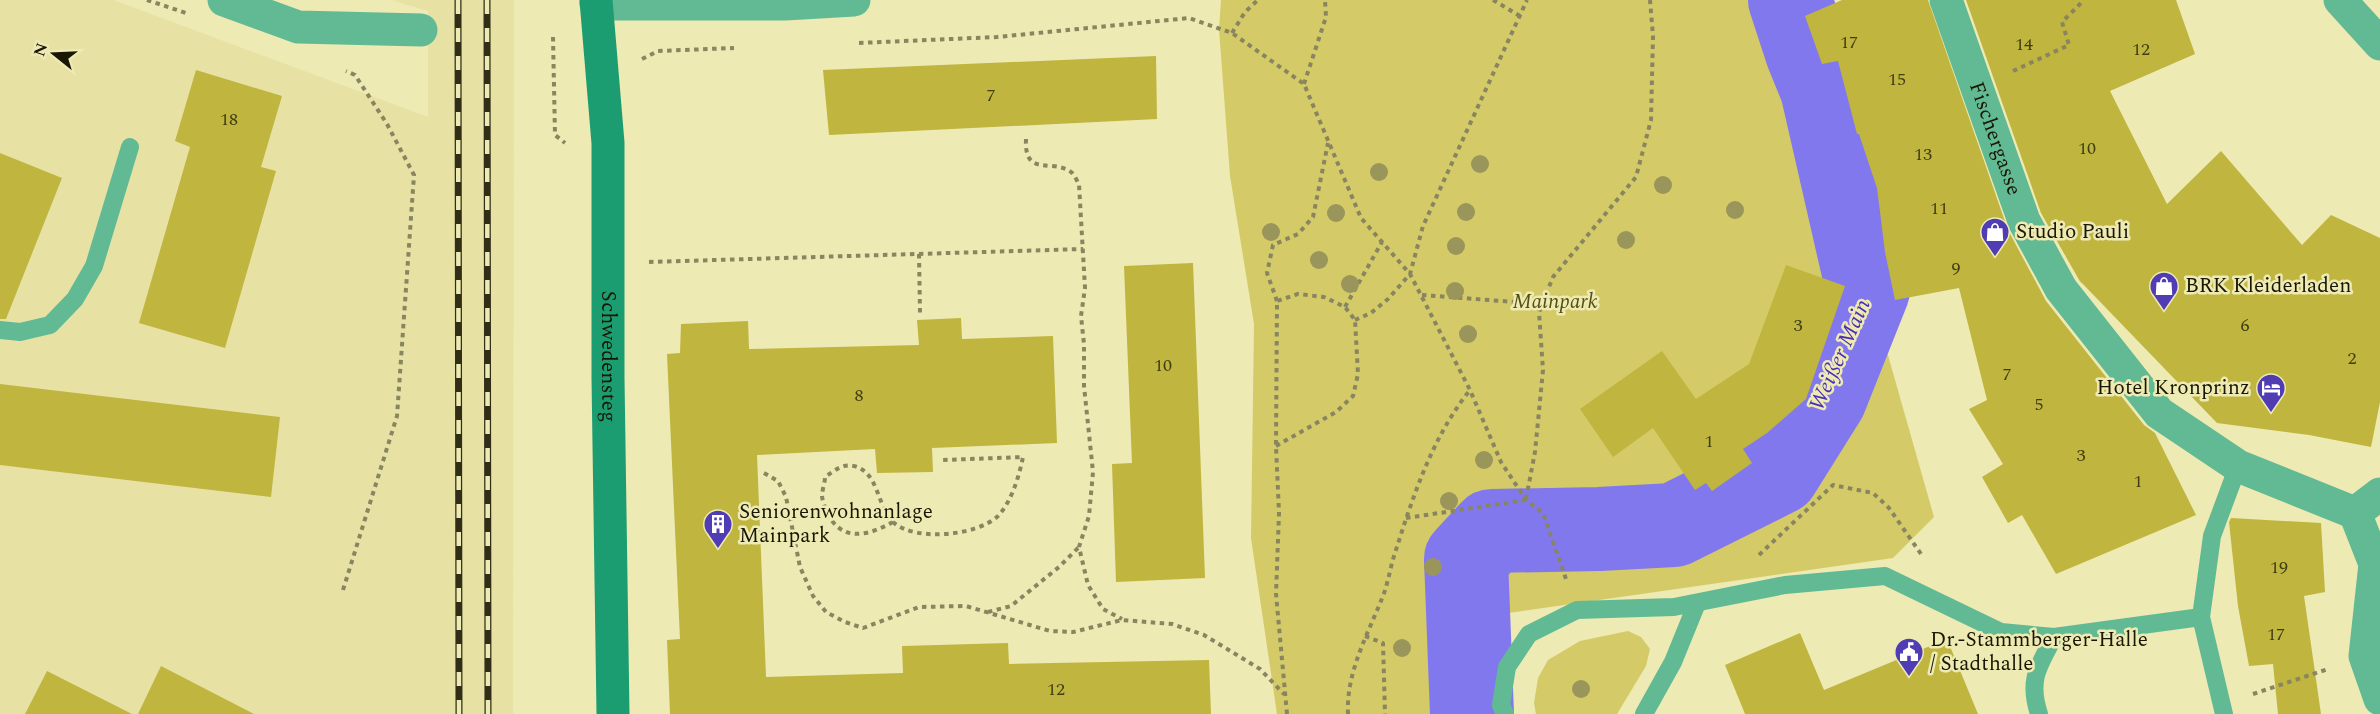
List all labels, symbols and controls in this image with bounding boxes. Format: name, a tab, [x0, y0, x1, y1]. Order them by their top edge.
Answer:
north arrow	[24, 24, 84, 84]
house number: 17	[1840, 29, 1858, 56]
house number: 14	[2015, 31, 2033, 58]
house number: 12	[2132, 36, 2150, 63]
text: N	[27, 40, 54, 60]
house number: 15	[1888, 66, 1906, 93]
street label: Fischergasse	[1960, 77, 2030, 200]
house number: 7	[987, 82, 996, 109]
house number: 18	[220, 106, 238, 133]
house number: 10	[2078, 135, 2096, 162]
house number: 13	[1914, 141, 1932, 168]
house number: 11	[1930, 195, 1948, 222]
shop icon: Studio Pauli	[1979, 216, 2011, 258]
place label: Studio Pauli	[2016, 216, 2129, 248]
house number: 9	[1952, 255, 1961, 282]
shop icon: BRK Kleiderladen	[2148, 270, 2180, 312]
place label: BRK Kleiderladen	[2185, 270, 2351, 302]
park label: Mainpark	[1513, 286, 1598, 318]
street label: Schwedensteg	[592, 291, 625, 423]
water label: Weißer Main	[1801, 293, 1880, 416]
house number: 3	[1794, 312, 1803, 339]
house number: 6	[2241, 312, 2250, 339]
house number: 2	[2348, 345, 2357, 372]
house number: 10	[1154, 352, 1172, 379]
house number: 7	[2003, 361, 2012, 388]
place label: Hotel Kronprinz	[2097, 372, 2250, 404]
hotel icon: Hotel Kronprinz	[2255, 372, 2287, 414]
house number: 8	[855, 382, 864, 409]
house number: 5	[2035, 391, 2044, 418]
house number: 1	[1705, 428, 1714, 455]
house number: 3	[2077, 442, 2086, 469]
house number: 1	[2134, 468, 2143, 495]
place label: Seniorenwohnanlage Mainpark	[739, 496, 933, 552]
building icon: Seniorenwohnanlage Mainpark	[702, 508, 734, 550]
house number: 19	[2270, 554, 2288, 581]
house number: 17	[2267, 621, 2285, 648]
place label: Dr.-Stammberger-Halle / Stadthalle	[1930, 624, 2148, 680]
public building icon: Dr.-Stammberger-Halle / Stadthalle	[1893, 636, 1925, 678]
house number: 12	[1047, 676, 1065, 703]

